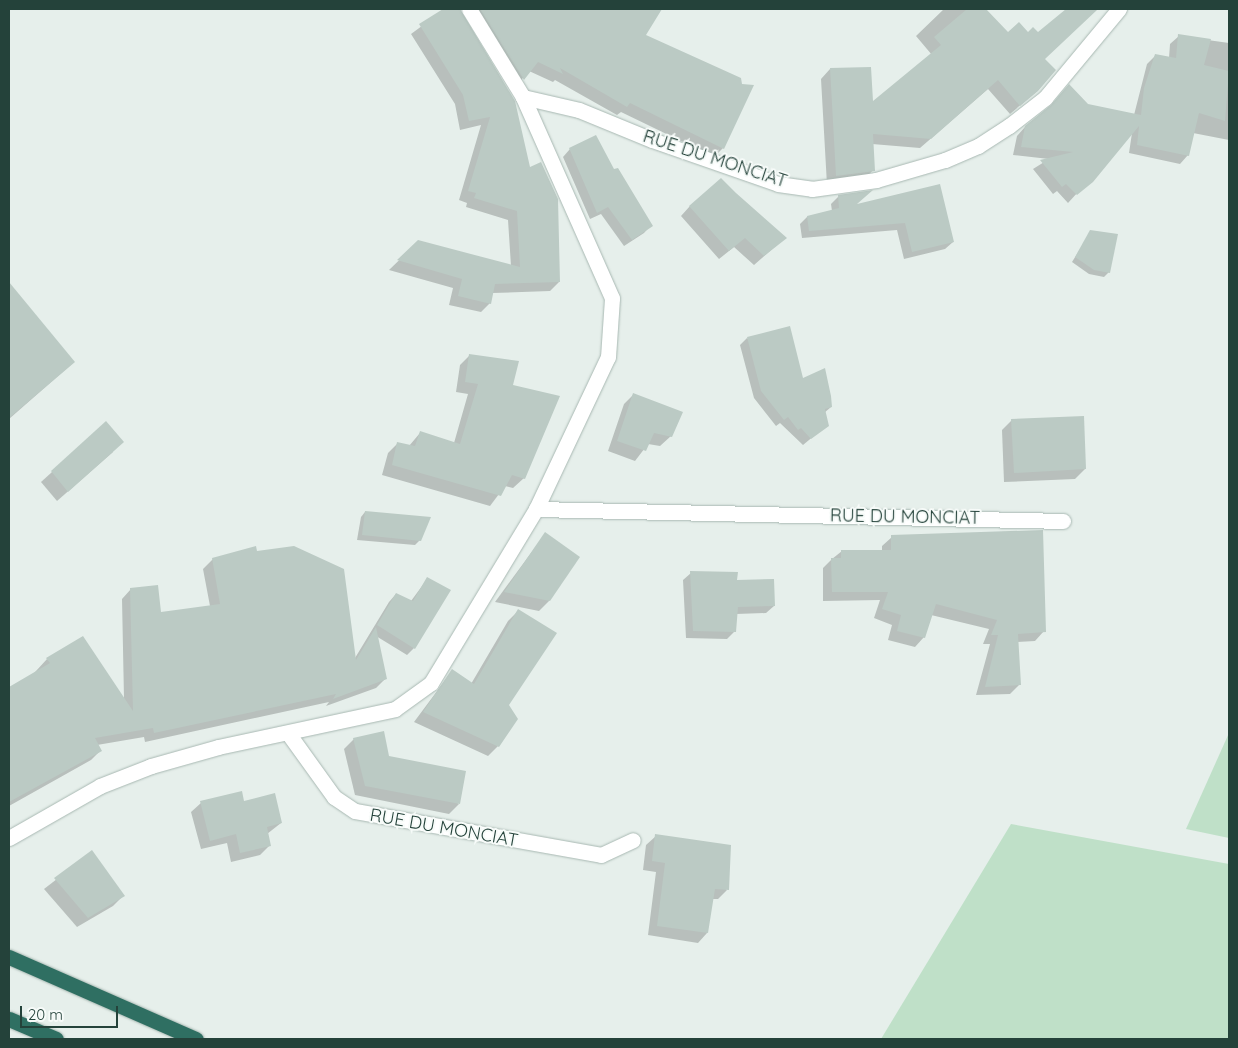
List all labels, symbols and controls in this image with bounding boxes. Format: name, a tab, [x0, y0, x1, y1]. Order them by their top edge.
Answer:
street label: RUE DU MONCIAT	[640, 126, 790, 192]
street label: RUE DU MONCIAT	[830, 505, 980, 529]
street label: RUE DU MONCIAT	[368, 804, 520, 852]
scale bar	[22, 996, 120, 1028]
text: 20 m	[28, 1005, 63, 1024]

